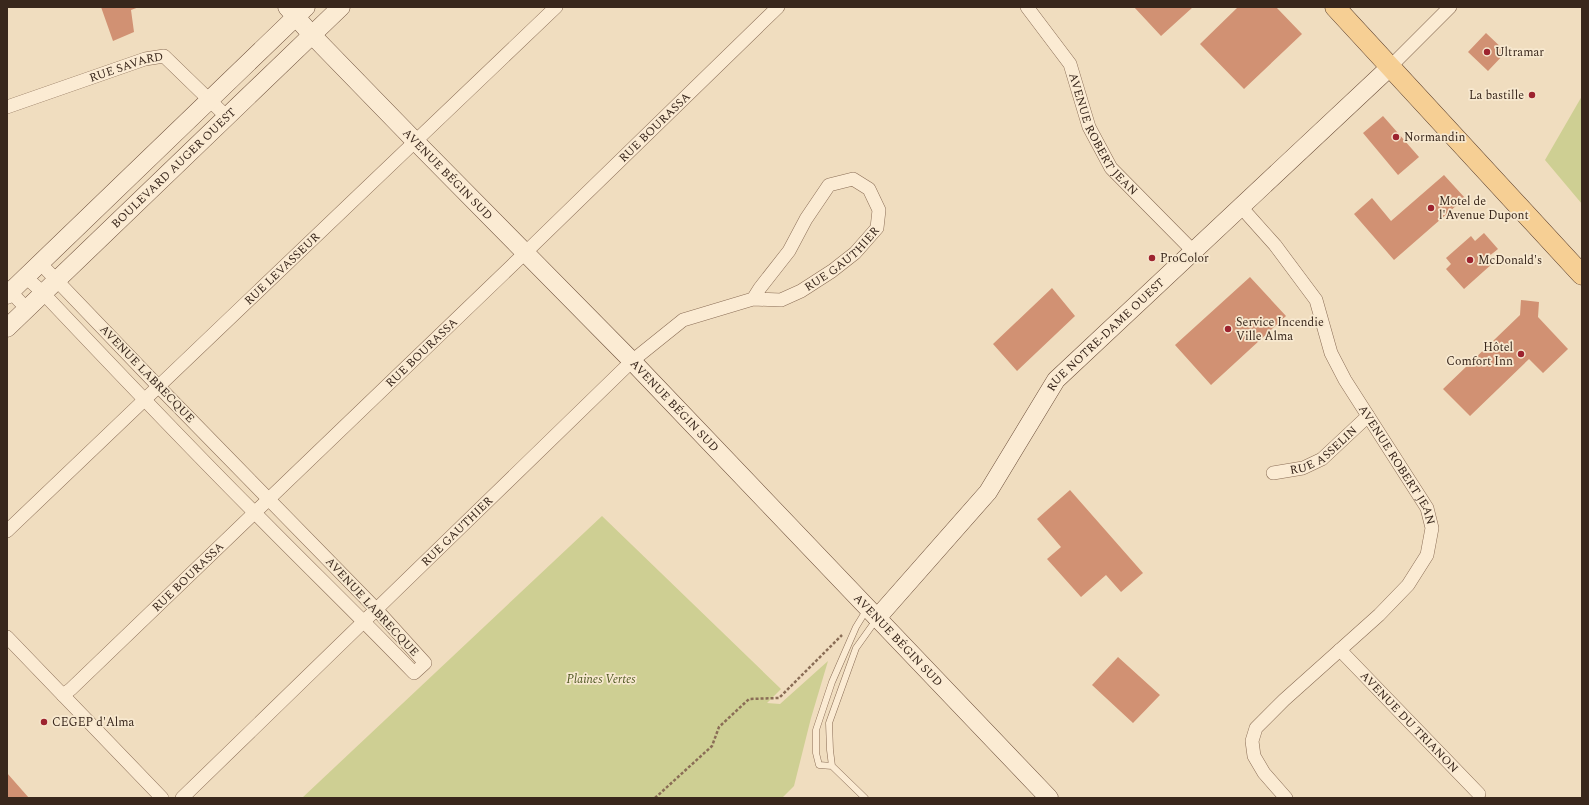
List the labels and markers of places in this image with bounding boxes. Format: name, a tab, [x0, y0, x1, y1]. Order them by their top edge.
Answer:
place label: Ultramar	[1495, 43, 1544, 62]
marker: Ultramar	[1482, 47, 1492, 57]
place label: La bastille	[1469, 86, 1524, 105]
marker: La bastille	[1527, 90, 1537, 100]
place label: Normandin	[1404, 128, 1465, 147]
marker: Normandin	[1391, 132, 1401, 142]
place label: Motel de l'Avenue Dupont	[1439, 192, 1529, 225]
marker: Motel de l'Avenue Dupont	[1426, 203, 1436, 213]
place label: ProColor	[1160, 249, 1209, 268]
place label: McDonald's	[1478, 251, 1542, 270]
marker: ProColor	[1147, 253, 1157, 263]
marker: McDonald's	[1465, 255, 1475, 265]
place label: Service Incendie Ville Alma	[1236, 313, 1324, 346]
marker: Service Incendie Ville Alma	[1223, 324, 1233, 334]
place label: Hôtel Comfort Inn	[1446, 338, 1513, 371]
marker: Hôtel Comfort Inn	[1516, 349, 1526, 359]
place label: CEGEP d'Alma	[52, 713, 135, 732]
marker: CEGEP d'Alma	[39, 717, 49, 727]

